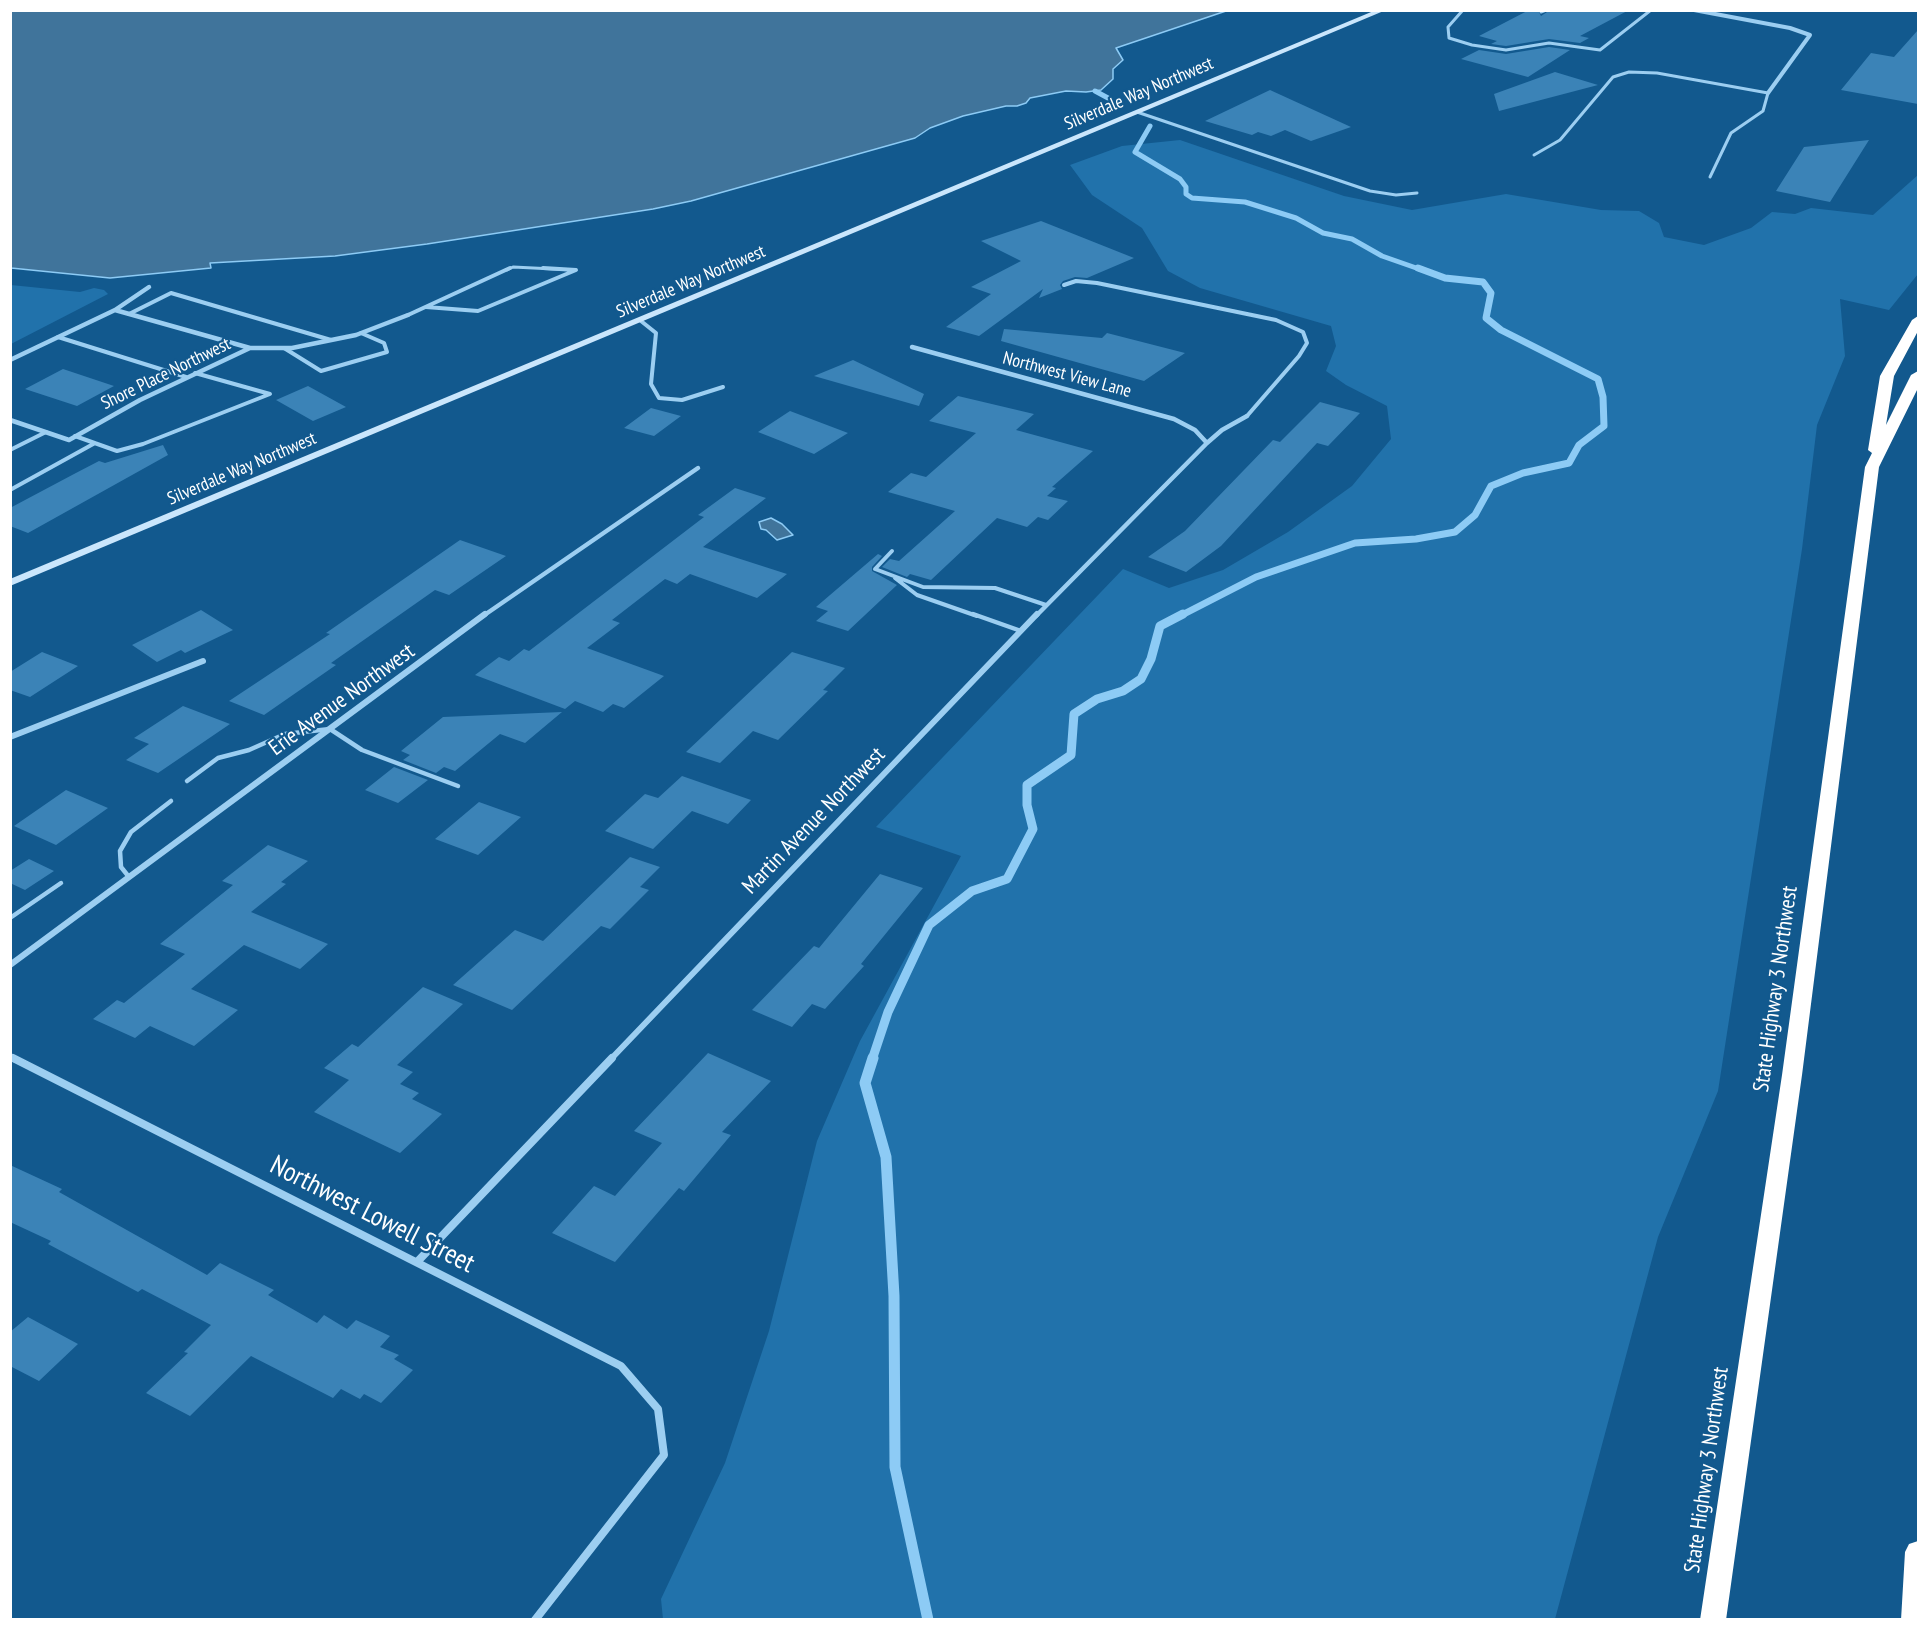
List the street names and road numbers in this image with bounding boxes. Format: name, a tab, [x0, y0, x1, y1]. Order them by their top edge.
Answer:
street label: Silverdale Way Northwest	[1061, 53, 1217, 135]
street label: Silverdale Way Northwest	[613, 241, 769, 323]
street label: Shore Place Northwest	[98, 333, 234, 415]
street label: Northwest View Lane	[1000, 347, 1134, 403]
street label: Silverdale Way Northwest	[164, 428, 320, 510]
street label: Erie Avenue Northwest	[264, 638, 420, 762]
street label: Martin Avenue Northwest	[737, 742, 891, 900]
street label: State Highway 3 Northwest	[1748, 884, 1804, 1094]
street label: Northwest Lowell Street	[264, 1149, 480, 1281]
street label: State Highway 3 Northwest	[1679, 1365, 1735, 1575]

